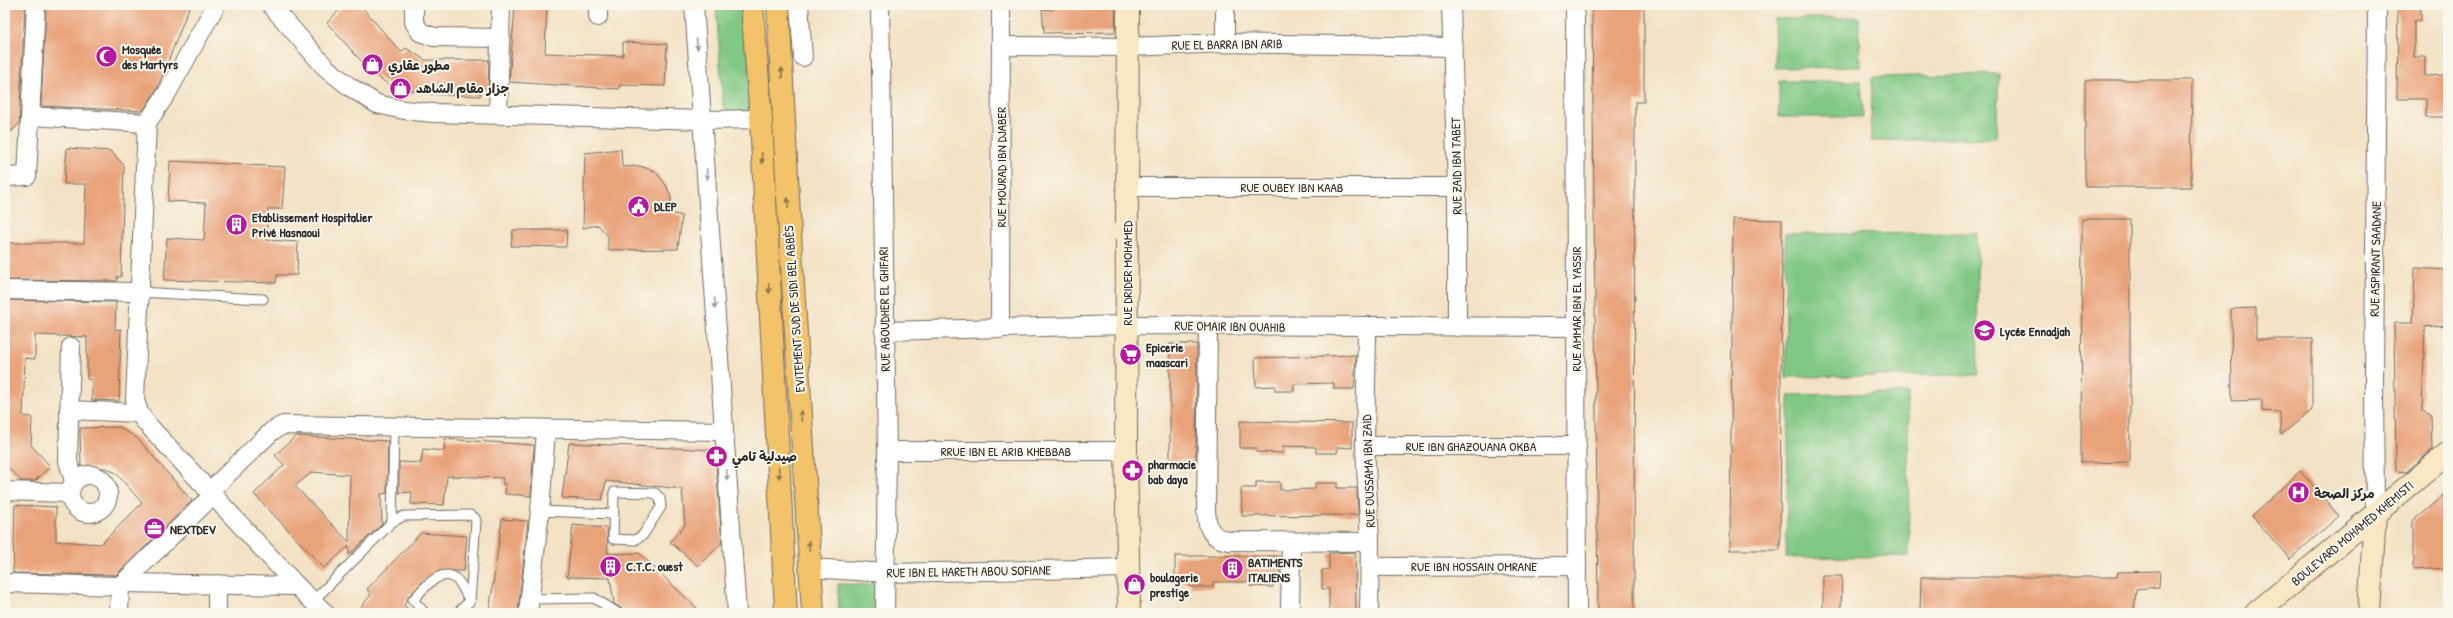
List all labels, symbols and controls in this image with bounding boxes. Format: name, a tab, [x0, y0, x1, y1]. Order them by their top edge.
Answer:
street label: RUE EL BARRA IBN ARIB	[1171, 34, 1283, 54]
one-way arrow	[694, 38, 700, 50]
place label: Mosquée des Martyrs	[122, 40, 178, 74]
mosque icon: Mosquée des Martyrs	[94, 43, 120, 69]
shop icon: مطور عقاري	[360, 52, 386, 78]
place label: مطور عقاري	[388, 56, 450, 76]
one-way arrow	[778, 67, 785, 79]
shop icon: جزار مقام الشاهد	[387, 75, 413, 101]
place label: جزار مقام الشاهد	[416, 79, 510, 99]
street label: RUE MOURAD IBN DJABER	[992, 107, 1010, 227]
street label: RUE ZAID IBN TABET	[1446, 116, 1466, 215]
one-way arrow	[759, 152, 765, 165]
one-way arrow	[703, 167, 710, 180]
street label: RUE OUBEY IBN KAAB	[1241, 178, 1344, 196]
public building icon: DLEP	[626, 193, 652, 219]
one-way arrow	[785, 196, 791, 209]
place label: DLEP	[654, 197, 677, 215]
street label: RUE ASPIRANT SAADANE	[2365, 201, 2385, 317]
place label: Etablissement Hospitalier Privé Hasnaoui	[252, 208, 373, 241]
building icon: Etablissement Hospitalier Privé Hasnaoui	[223, 211, 249, 237]
street label: RUE DRIDER MOHAMED	[1118, 220, 1136, 325]
street label: EVITEMENT SUD DE SIDI BEL ABBÈS	[779, 225, 809, 393]
street label: RUE ABOUDHER EL GHIFARI	[874, 246, 894, 372]
street label: RUE AMMAR IBN EL YASSIR	[1567, 246, 1585, 371]
one-way arrow	[766, 282, 772, 295]
one-way arrow	[712, 297, 719, 309]
street label: RUE OMAIR IBN OUAHIB	[1174, 316, 1286, 336]
school or university icon: Lycée Ennadjah	[1971, 318, 1997, 344]
place label: Lycée Ennadjah	[2000, 322, 2071, 341]
place label: Epicerie maascari	[1146, 338, 1188, 371]
supermarket icon: Epicerie maascari	[1117, 341, 1143, 367]
one-way arrow	[798, 409, 804, 422]
street label: RUE OUSSAMA IBN ZAID	[1357, 413, 1379, 528]
street label: RUE IBN GHAZOUANA OKBA	[1406, 437, 1537, 455]
street label: RRUE IBN EL ARIB KHEBBAB	[941, 442, 1072, 460]
pharmacy icon: صيدلية تامي	[703, 443, 729, 469]
place label: صيدلية تامي	[732, 447, 797, 469]
place label: pharmacie bab daya	[1148, 455, 1197, 489]
pharmacy icon: pharmacie bab daya	[1119, 458, 1145, 484]
one-way arrow	[775, 467, 782, 479]
one-way arrow	[724, 469, 731, 481]
street label: BOULEVARD MOHAMED KHEMISTI	[2287, 476, 2417, 590]
hospital icon: مركز الصحة	[2285, 480, 2311, 506]
place label: مركز الصحة	[2314, 484, 2374, 502]
office icon: NEXTDEV	[141, 516, 167, 542]
place label: NEXTDEV	[170, 520, 216, 538]
one-way arrow	[806, 540, 813, 552]
building icon: C.T.C. ouest	[597, 553, 623, 579]
place label: BATIMENTS ITALIENS	[1248, 553, 1303, 586]
building icon: BATIMENTS ITALIENS	[1219, 556, 1245, 582]
place label: C.T.C. ouest	[626, 557, 683, 575]
street label: RUE IBN HOSSAIN OMRANE	[1411, 557, 1537, 575]
street label: RUE IBN EL HARETH ABOU SOFIANE	[887, 561, 1052, 581]
place label: boulagerie prestige	[1150, 568, 1199, 602]
shop icon: boulagerie prestige	[1121, 571, 1147, 597]

